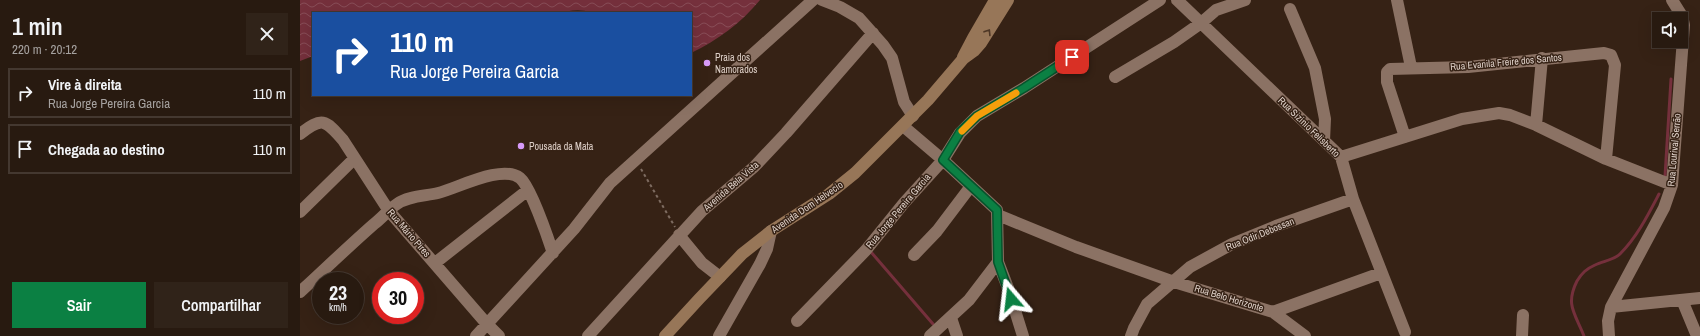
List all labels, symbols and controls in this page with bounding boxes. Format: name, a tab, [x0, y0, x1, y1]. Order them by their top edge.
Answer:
text: 1 min	[12, 10, 63, 42]
map controls	[1652, 12, 1688, 48]
button: sound	[1652, 12, 1688, 48]
button: close	[246, 13, 288, 55]
text: 110 m	[390, 23, 454, 61]
icon: right	[324, 28, 376, 80]
one-way arrow	[983, 29, 991, 36]
pin	[1055, 40, 1089, 74]
text: 220 m · 20:12	[12, 41, 77, 58]
icon: arrive	[1061, 46, 1083, 68]
place label: Praia dos Namorados	[715, 51, 757, 76]
street label: Rua Evanila Freire dos Santos	[1450, 51, 1562, 73]
marker: Praia dos Namorados	[702, 58, 712, 68]
text: Rua Jorge Pereira Garcia	[390, 59, 559, 84]
text: Vire à direita	[48, 74, 122, 95]
icon: right	[14, 82, 36, 104]
text: 110 m	[253, 83, 286, 104]
street label: Rua Sizinio Felisberto	[1275, 94, 1343, 160]
text: Rua Jorge Pereira Garcia	[48, 95, 170, 112]
street label: Rua Lourival Serrão	[1664, 112, 1684, 187]
icon: arrive	[14, 138, 36, 160]
text: Chegada ao destino	[48, 139, 165, 160]
text: 110 m	[253, 139, 286, 160]
place label: Pousada da Mata	[529, 140, 594, 153]
marker: Pousada da Mata	[516, 141, 526, 151]
street label: Avenida Bela Vista	[700, 158, 762, 214]
street label: Rua Jorge Pereira Garcia	[863, 171, 933, 251]
street label: Avenida Dom Helvecio	[768, 178, 846, 236]
street label: Rua Mário Pires	[385, 206, 433, 260]
street label: Rua Odir Debossan	[1224, 214, 1296, 254]
speed limit sign: 30	[372, 272, 424, 324]
position arrow	[990, 278, 1032, 320]
text: 23	[329, 279, 347, 306]
street label: Rua Belo Horizonte	[1193, 281, 1266, 315]
button: Sair	[12, 282, 146, 328]
button: Compartilhar	[154, 282, 288, 328]
text: km/h	[329, 301, 347, 314]

